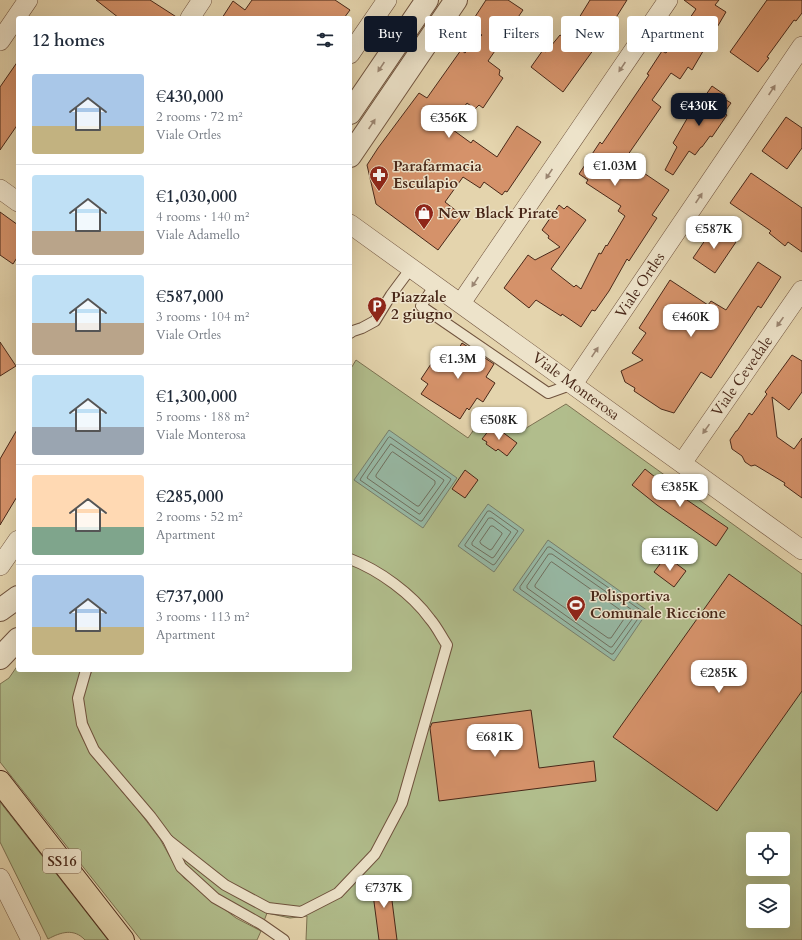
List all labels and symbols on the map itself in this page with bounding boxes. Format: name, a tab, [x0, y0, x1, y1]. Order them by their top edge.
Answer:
one-way arrow	[377, 62, 385, 72]
one-way arrow	[618, 62, 626, 72]
one-way arrow	[768, 85, 776, 96]
pin: €430K	[671, 93, 727, 127]
pin: €356K	[421, 105, 477, 139]
one-way arrow	[368, 118, 376, 129]
pin: €1.03M	[582, 153, 648, 187]
place label: Parafarmacia Esculapio	[393, 156, 483, 193]
pharmacy icon: Parafarmacia Esculapio	[368, 164, 390, 192]
one-way arrow	[545, 169, 553, 179]
one-way arrow	[695, 193, 703, 203]
shop icon: New Black Pirate	[413, 202, 435, 230]
place label: New Black Pirate	[438, 203, 558, 223]
pin: €587K	[686, 216, 742, 250]
street label: Viale Ortles	[611, 248, 669, 322]
one-way arrow	[471, 276, 479, 287]
place label: Piazzale 2 giugno	[391, 287, 453, 324]
parking icon: Piazzale 2 giugno	[366, 295, 388, 323]
pin: €460K	[663, 304, 719, 338]
one-way arrow	[776, 317, 784, 327]
street label: Viale Cevedale	[707, 332, 777, 420]
pin: €1.3M	[430, 346, 486, 380]
street label: Viale Monterosa	[528, 347, 624, 425]
one-way arrow	[591, 347, 599, 357]
pin: €508K	[471, 407, 527, 441]
one-way arrow	[702, 424, 710, 434]
pin: €385K	[652, 474, 708, 508]
pin: €311K	[642, 538, 698, 572]
place label: Polisportiva Comunale Riccione	[590, 586, 726, 623]
sports icon: Polisportiva Comunale Riccione	[565, 594, 587, 622]
pin: €285K	[691, 660, 747, 694]
pin: €681K	[467, 724, 523, 758]
road number: SS16	[43, 849, 81, 873]
pin: €737K	[356, 875, 412, 909]

